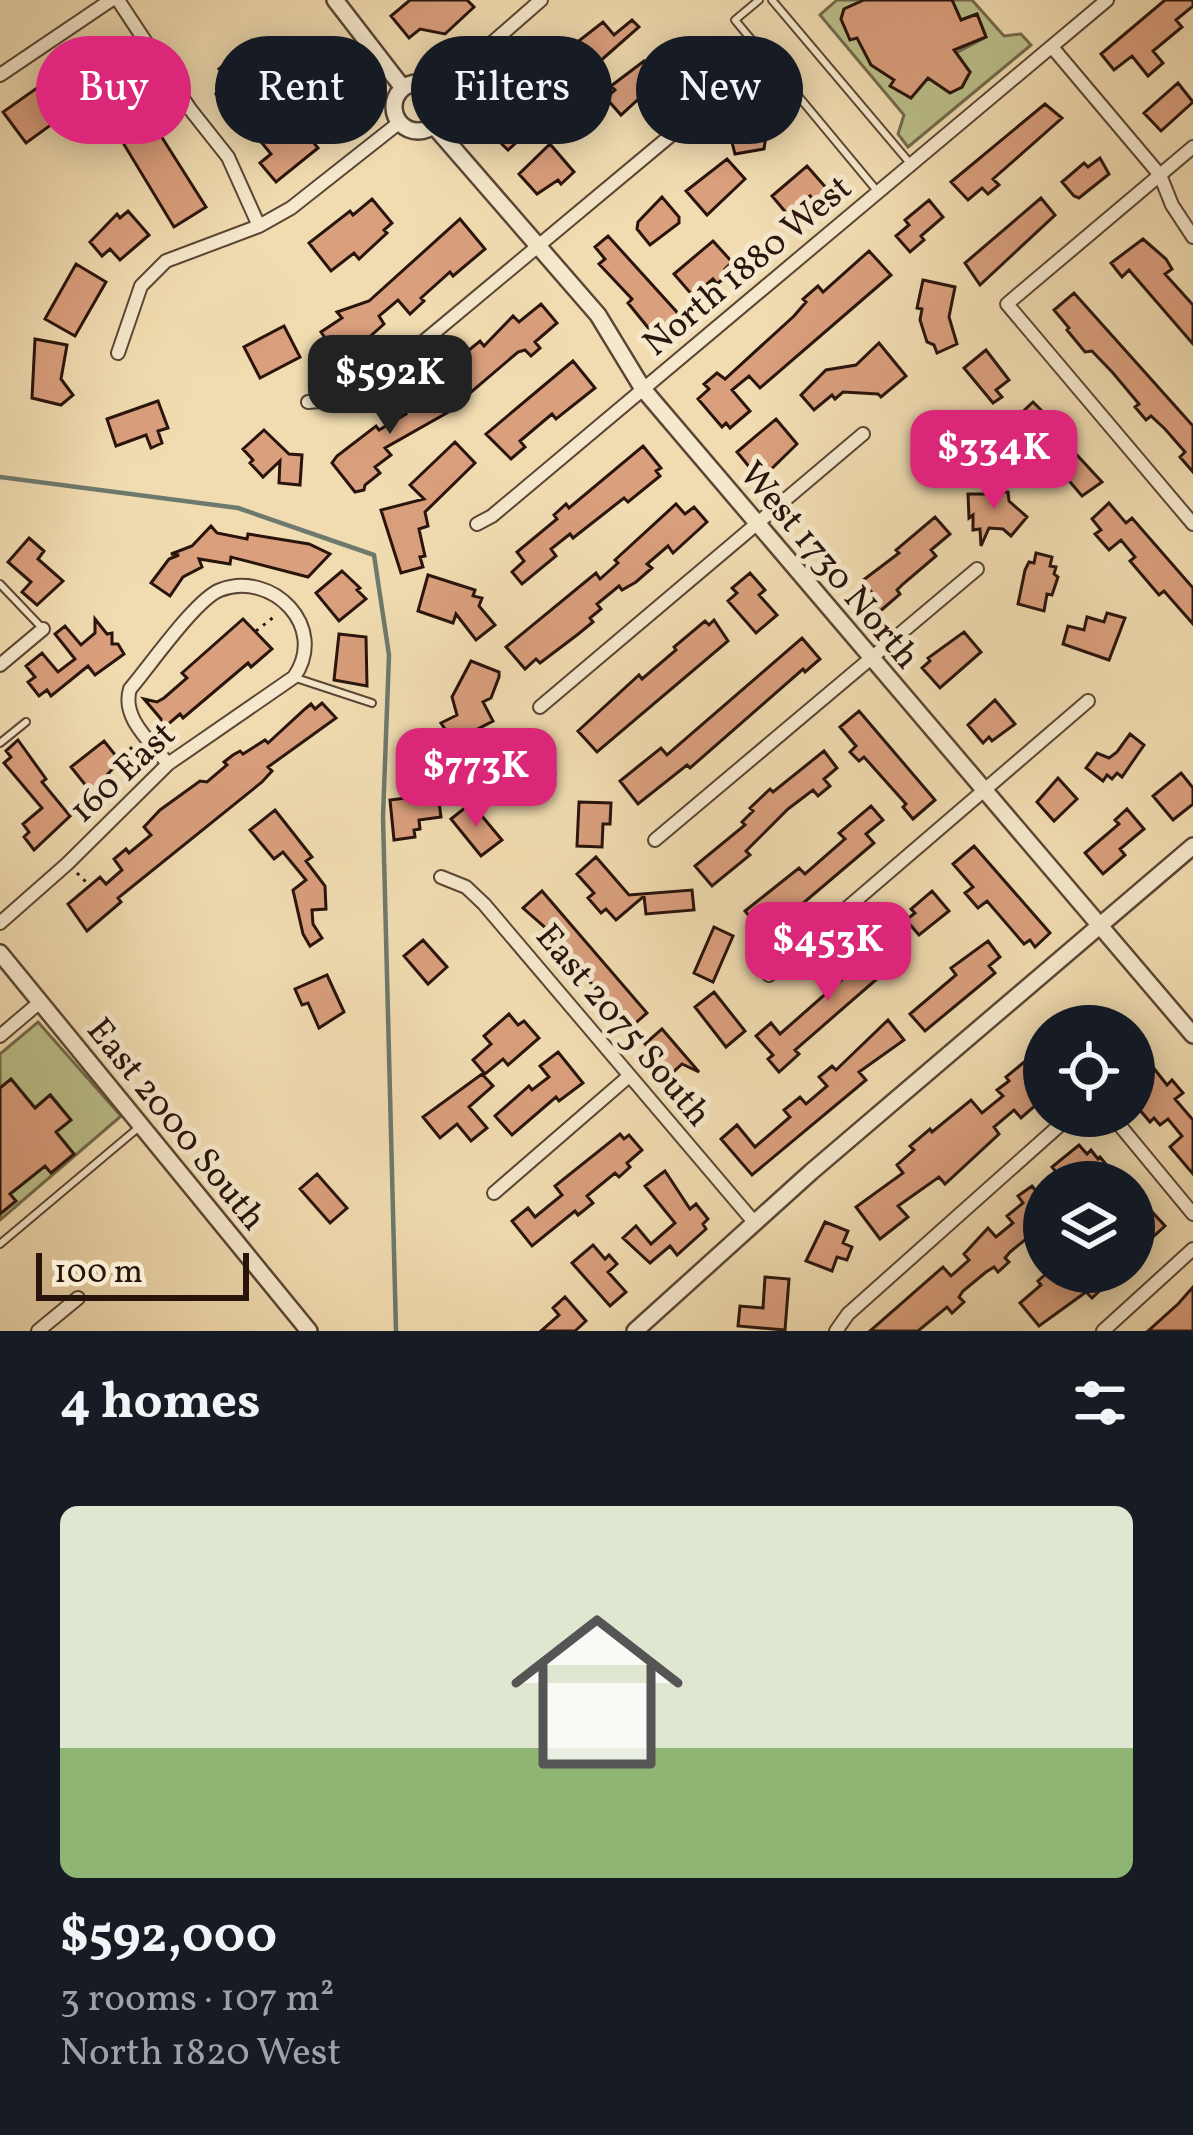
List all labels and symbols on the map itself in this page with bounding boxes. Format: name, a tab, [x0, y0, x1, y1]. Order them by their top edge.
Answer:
street label: North 1880 West	[633, 165, 864, 369]
pin: $592K	[306, 335, 474, 437]
pin: $334K	[910, 410, 1078, 512]
street label: West 1730 North	[726, 452, 930, 681]
street label: 160 East	[60, 712, 188, 836]
pin: $773K	[392, 728, 560, 830]
pin: $453K	[744, 902, 912, 1004]
street label: East 2075 South	[522, 914, 722, 1139]
street label: East 2000 South	[73, 1008, 276, 1243]
scale bar	[36, 1247, 249, 1300]

